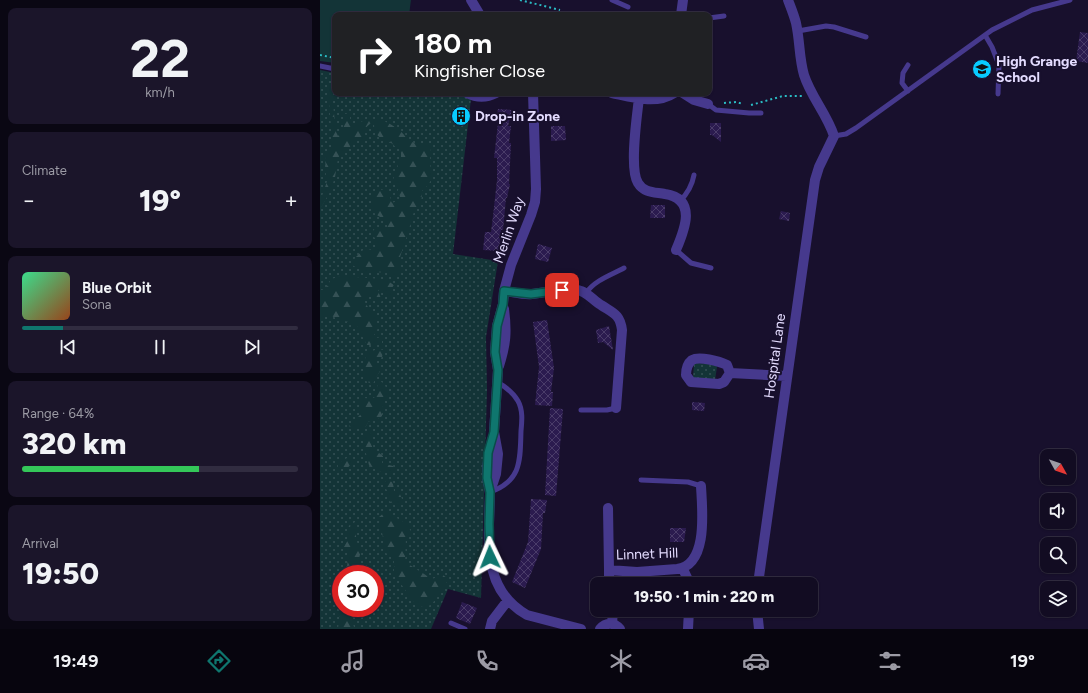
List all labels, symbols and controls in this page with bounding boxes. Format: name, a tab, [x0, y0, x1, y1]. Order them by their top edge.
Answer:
text: 180 m	[414, 26, 492, 60]
text: 22	[130, 28, 190, 90]
icon: right	[348, 28, 400, 80]
place label: High Grange School	[996, 53, 1077, 86]
school or university icon: High Grange School	[971, 58, 993, 80]
text: Kingfisher Close	[414, 60, 545, 82]
text: km/h	[145, 85, 175, 100]
building icon: Drop-in Zone	[450, 105, 472, 127]
place label: Drop-in Zone	[475, 108, 560, 125]
text: Climate	[22, 163, 67, 178]
text: 19°	[139, 182, 181, 219]
text: −	[22, 187, 36, 214]
text: +	[284, 187, 298, 214]
street label: Merlin Way	[490, 194, 528, 265]
pin	[545, 273, 579, 307]
text: Blue Orbit	[82, 279, 152, 297]
icon: arrive	[551, 279, 573, 301]
text: Sona	[82, 297, 111, 312]
street label: Hospital Lane	[761, 312, 789, 400]
icon: previous	[57, 336, 79, 358]
icon: pause	[149, 336, 171, 358]
icon: next	[241, 336, 263, 358]
text: Range · 64%	[22, 406, 94, 421]
text: 320 km	[22, 425, 126, 462]
north arrow	[1040, 449, 1076, 485]
map controls	[1040, 449, 1076, 617]
button: sound	[1040, 493, 1076, 529]
text: Arrival	[22, 536, 59, 551]
position arrow	[469, 536, 511, 578]
button: search	[1040, 537, 1076, 573]
street label: Linnet Hill	[615, 544, 679, 564]
text: 19:50	[22, 555, 99, 592]
speed limit sign: 30	[332, 565, 384, 617]
button: layers	[1040, 581, 1076, 617]
text: 19:50 · 1 min · 220 m	[634, 588, 774, 606]
icon: directions	[205, 647, 233, 675]
icon: music	[339, 647, 367, 675]
icon: phone	[473, 647, 501, 675]
icon: climate	[607, 647, 635, 675]
icon: car	[742, 647, 770, 675]
icon: filters	[876, 647, 904, 675]
text: 19:49	[53, 650, 98, 672]
text: 19°	[1010, 650, 1035, 672]

